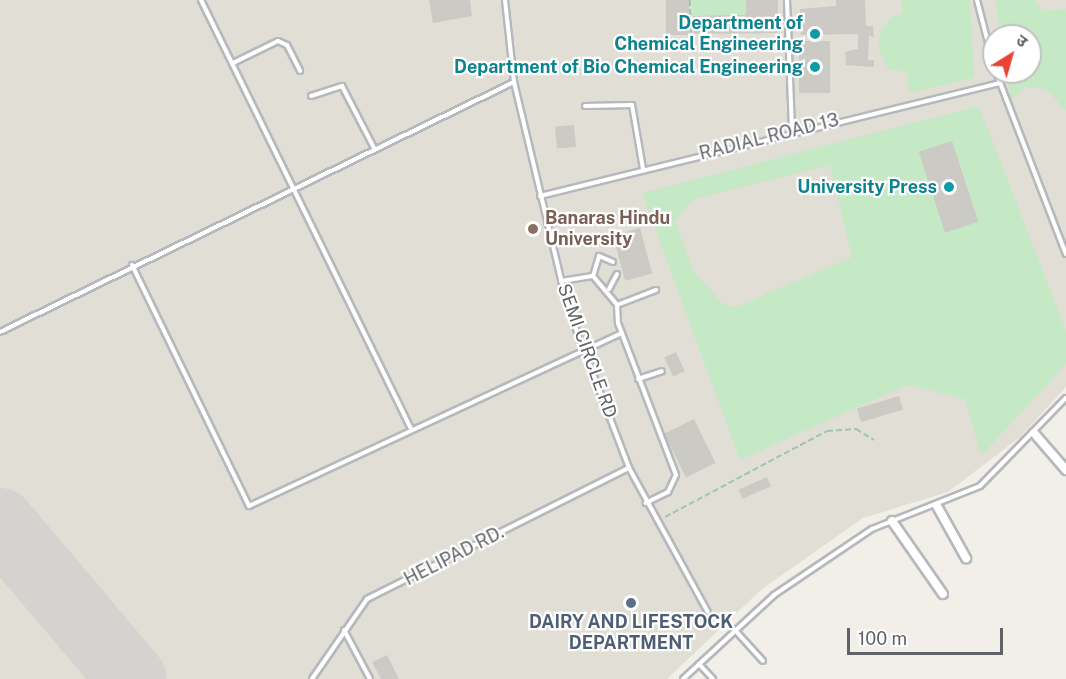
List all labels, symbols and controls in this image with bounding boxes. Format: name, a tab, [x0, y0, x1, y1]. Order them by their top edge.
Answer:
place label: Department of Chemical Engineering	[614, 13, 803, 56]
north arrow	[982, 24, 1042, 84]
marker: Department of Chemical Engineering	[808, 27, 822, 41]
text: उ	[1012, 30, 1031, 51]
place label: Department of Bio Chemical Engineering	[454, 56, 803, 78]
marker: Department of Bio Chemical Engineering	[808, 60, 822, 74]
street label: RADIAL ROAD 13	[697, 109, 841, 165]
place label: University Press	[797, 176, 937, 198]
marker: University Press	[942, 180, 956, 194]
place label: Banaras Hindu University	[545, 208, 670, 250]
marker: Banaras Hindu University	[526, 222, 540, 236]
street label: SEMI CIRCLE RD	[553, 281, 621, 421]
street label: HELIPAD RD.	[401, 522, 507, 590]
marker: DAIRY AND LIFESTOCK DEPARTMENT	[624, 596, 638, 610]
place label: DAIRY AND LIFESTOCK DEPARTMENT	[529, 612, 733, 654]
scale bar	[850, 616, 1006, 654]
text: 100 m	[858, 628, 907, 649]

